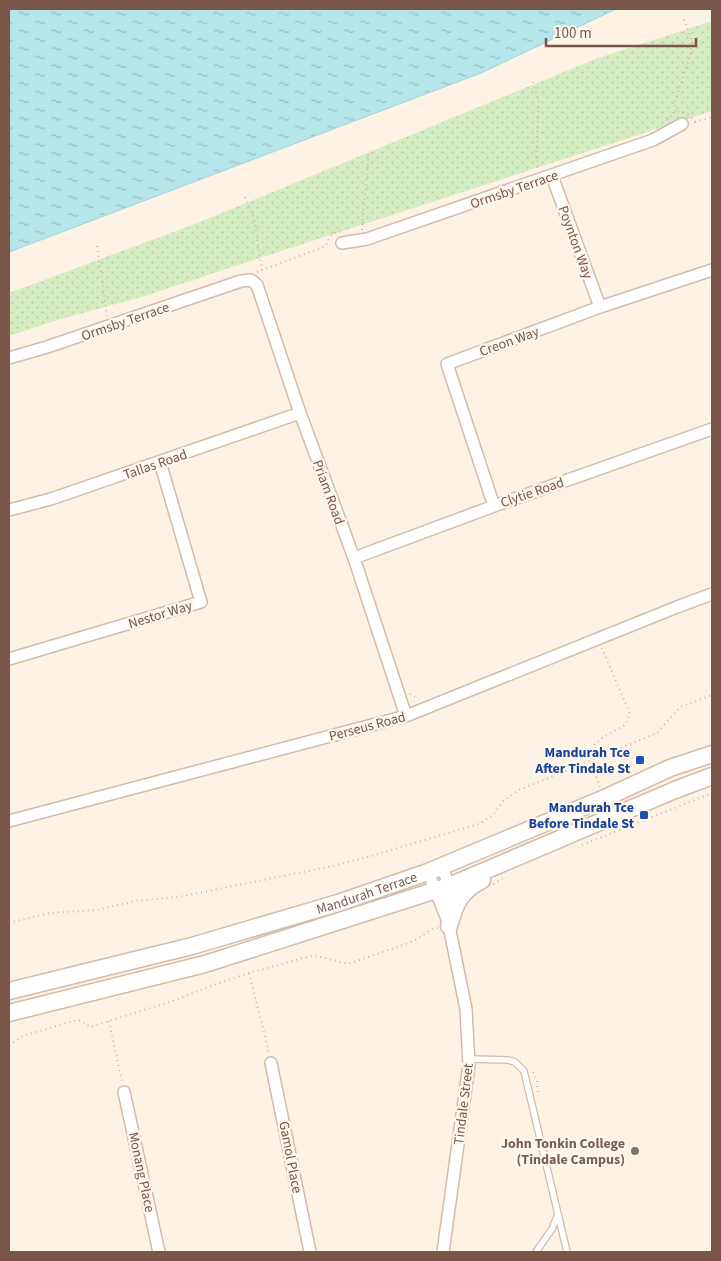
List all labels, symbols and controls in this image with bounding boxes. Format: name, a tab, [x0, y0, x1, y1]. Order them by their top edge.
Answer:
scale bar	[546, 15, 696, 47]
text: 100 m	[554, 23, 592, 44]
street label: Ormsby Terrace	[468, 166, 561, 214]
street label: Poynton Way	[553, 203, 598, 282]
street label: Ormsby Terrace	[79, 298, 172, 346]
street label: Creon Way	[477, 322, 542, 362]
street label: Tallas Road	[121, 445, 190, 485]
street label: Priam Road	[307, 457, 349, 528]
street label: Clytie Road	[498, 473, 567, 513]
street label: Nestor Way	[126, 596, 195, 634]
street label: Perseus Road	[327, 707, 408, 747]
place label: Mandurah Tce After Tindale St	[534, 743, 631, 779]
marker: Mandurah Tce After Tindale St	[634, 754, 646, 766]
place label: Mandurah Tce Before Tindale St	[529, 798, 635, 834]
marker: Mandurah Tce Before Tindale St	[638, 809, 650, 821]
street label: Mandurah Terrace	[314, 867, 420, 920]
street label: Tindale Street	[449, 1062, 479, 1146]
street label: Gamol Place	[273, 1120, 307, 1195]
street label: Monang Place	[123, 1130, 159, 1214]
place label: John Tonkin College (Tindale Campus)	[501, 1134, 625, 1170]
marker: John Tonkin College (Tindale Campus)	[629, 1145, 641, 1157]

